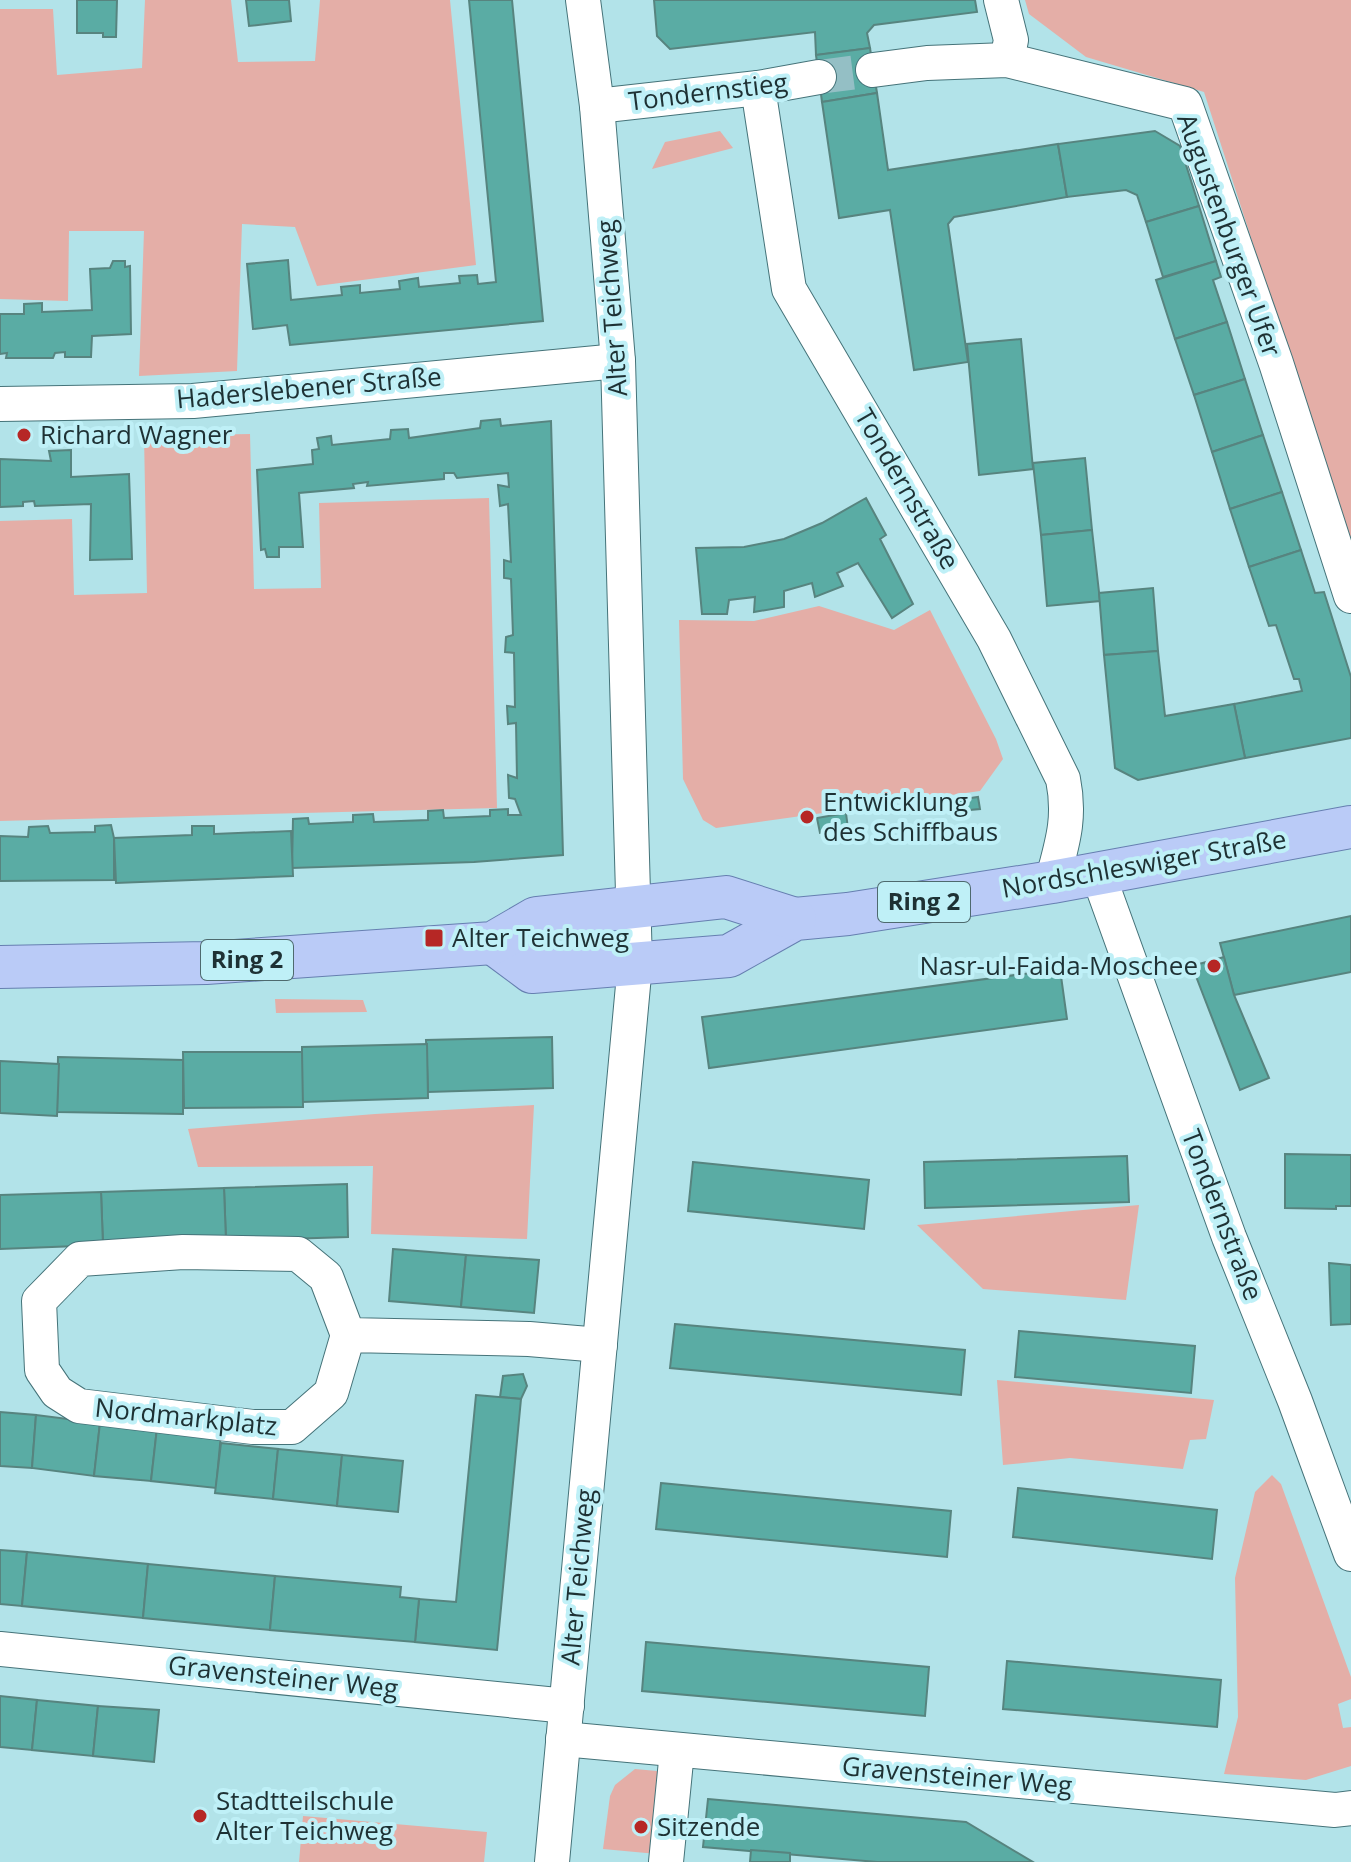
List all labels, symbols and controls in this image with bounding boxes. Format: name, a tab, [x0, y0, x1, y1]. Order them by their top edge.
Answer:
street label: Tondernstieg	[626, 63, 789, 119]
street label: Augustenburger Ufer	[1169, 108, 1291, 362]
street label: Alter Teichweg	[587, 219, 635, 398]
street label: Haderslebener Straße	[175, 357, 443, 417]
street label: Tondernstraße	[847, 401, 969, 576]
place label: Richard Wagner	[40, 416, 233, 452]
marker: Richard Wagner	[15, 426, 33, 444]
place label: Entwicklung des Schiffbaus	[823, 783, 998, 849]
marker: Entwicklung des Schiffbaus	[798, 808, 816, 826]
street label: Nordschleswiger Straße	[999, 820, 1289, 906]
road number: Ring 2	[878, 882, 970, 922]
place label: Alter Teichweg	[452, 919, 629, 955]
marker: Alter Teichweg	[423, 927, 445, 949]
road number: Ring 2	[201, 940, 293, 980]
place label: Nasr-ul-Faida-Moschee	[920, 947, 1198, 983]
marker: Nasr-ul-Faida-Moschee	[1205, 957, 1223, 975]
street label: Tondernstraße	[1174, 1124, 1272, 1305]
street label: Nordmarkplatz	[93, 1389, 279, 1443]
street label: Alter Teichweg	[551, 1487, 603, 1667]
street label: Gravensteiner Weg	[166, 1646, 400, 1706]
street label: Gravensteiner Weg	[840, 1747, 1074, 1803]
place label: Stadtteilschule Alter Teichweg	[216, 1782, 394, 1848]
marker: Stadtteilschule Alter Teichweg	[191, 1807, 209, 1825]
place label: Sitzende	[657, 1808, 760, 1844]
marker: Sitzende	[632, 1818, 650, 1836]

